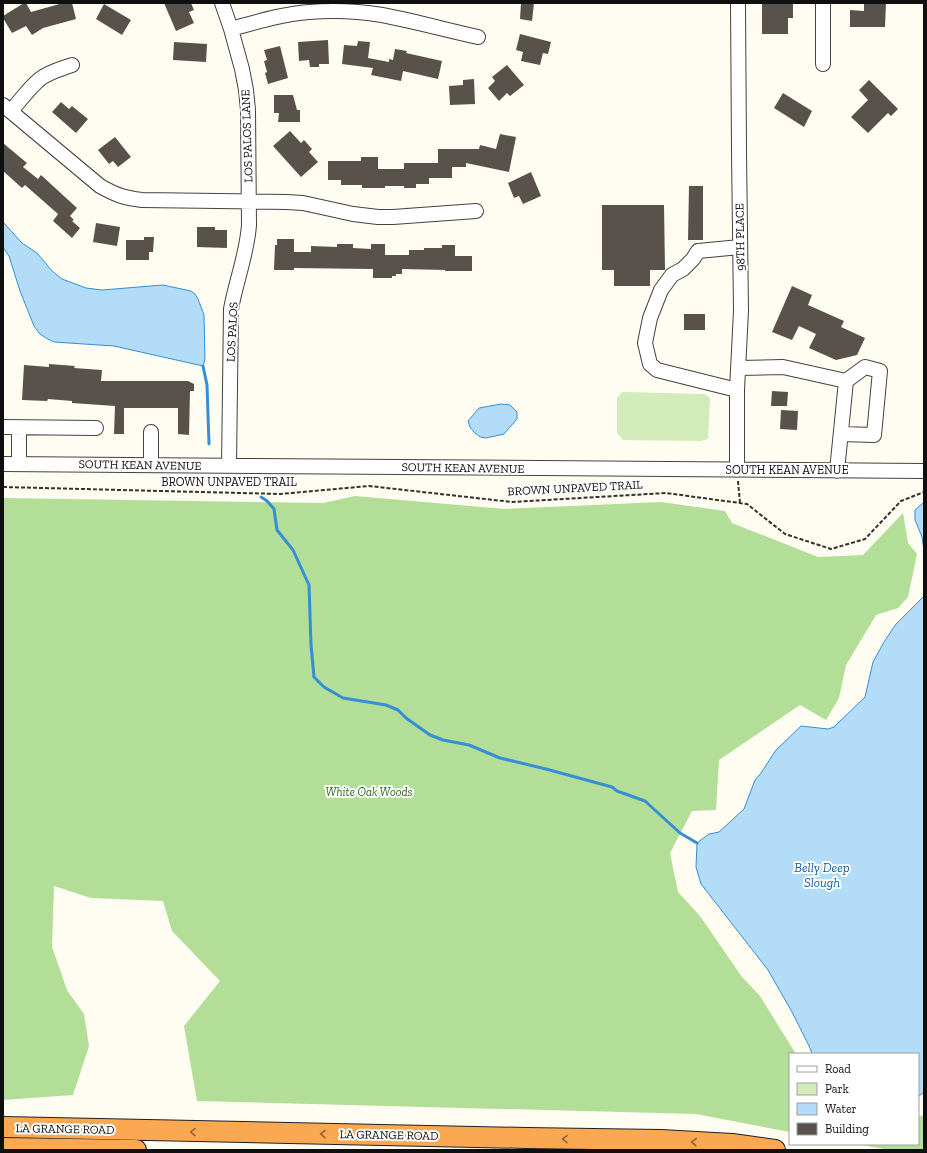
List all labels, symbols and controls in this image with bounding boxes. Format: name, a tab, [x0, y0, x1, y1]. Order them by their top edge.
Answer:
street label: LOS PALOS LANE	[238, 89, 256, 183]
street label: 98TH PLACE	[732, 203, 748, 271]
street label: LOS PALOS	[223, 302, 241, 362]
street label: SOUTH KEAN AVENUE	[78, 457, 202, 473]
street label: SOUTH KEAN AVENUE	[401, 460, 525, 476]
street label: SOUTH KEAN AVENUE	[726, 463, 848, 477]
street label: BROWN UNPAVED TRAIL	[161, 475, 297, 489]
street label: BROWN UNPAVED TRAIL	[507, 477, 643, 499]
park label: White Oak Woods	[325, 785, 413, 799]
water label: Belly Deep Slough	[794, 860, 850, 890]
legend	[789, 1053, 919, 1145]
text: Road	[825, 1062, 851, 1076]
text: Park	[825, 1082, 850, 1096]
text: Water	[825, 1102, 857, 1116]
street label: LA GRANGE ROAD	[15, 1121, 115, 1137]
text: Building	[825, 1122, 869, 1136]
one-way arrow	[190, 1127, 196, 1136]
street label: LA GRANGE ROAD	[339, 1127, 439, 1143]
one-way arrow	[320, 1130, 326, 1138]
one-way arrow	[562, 1134, 568, 1143]
one-way arrow	[691, 1137, 697, 1146]

